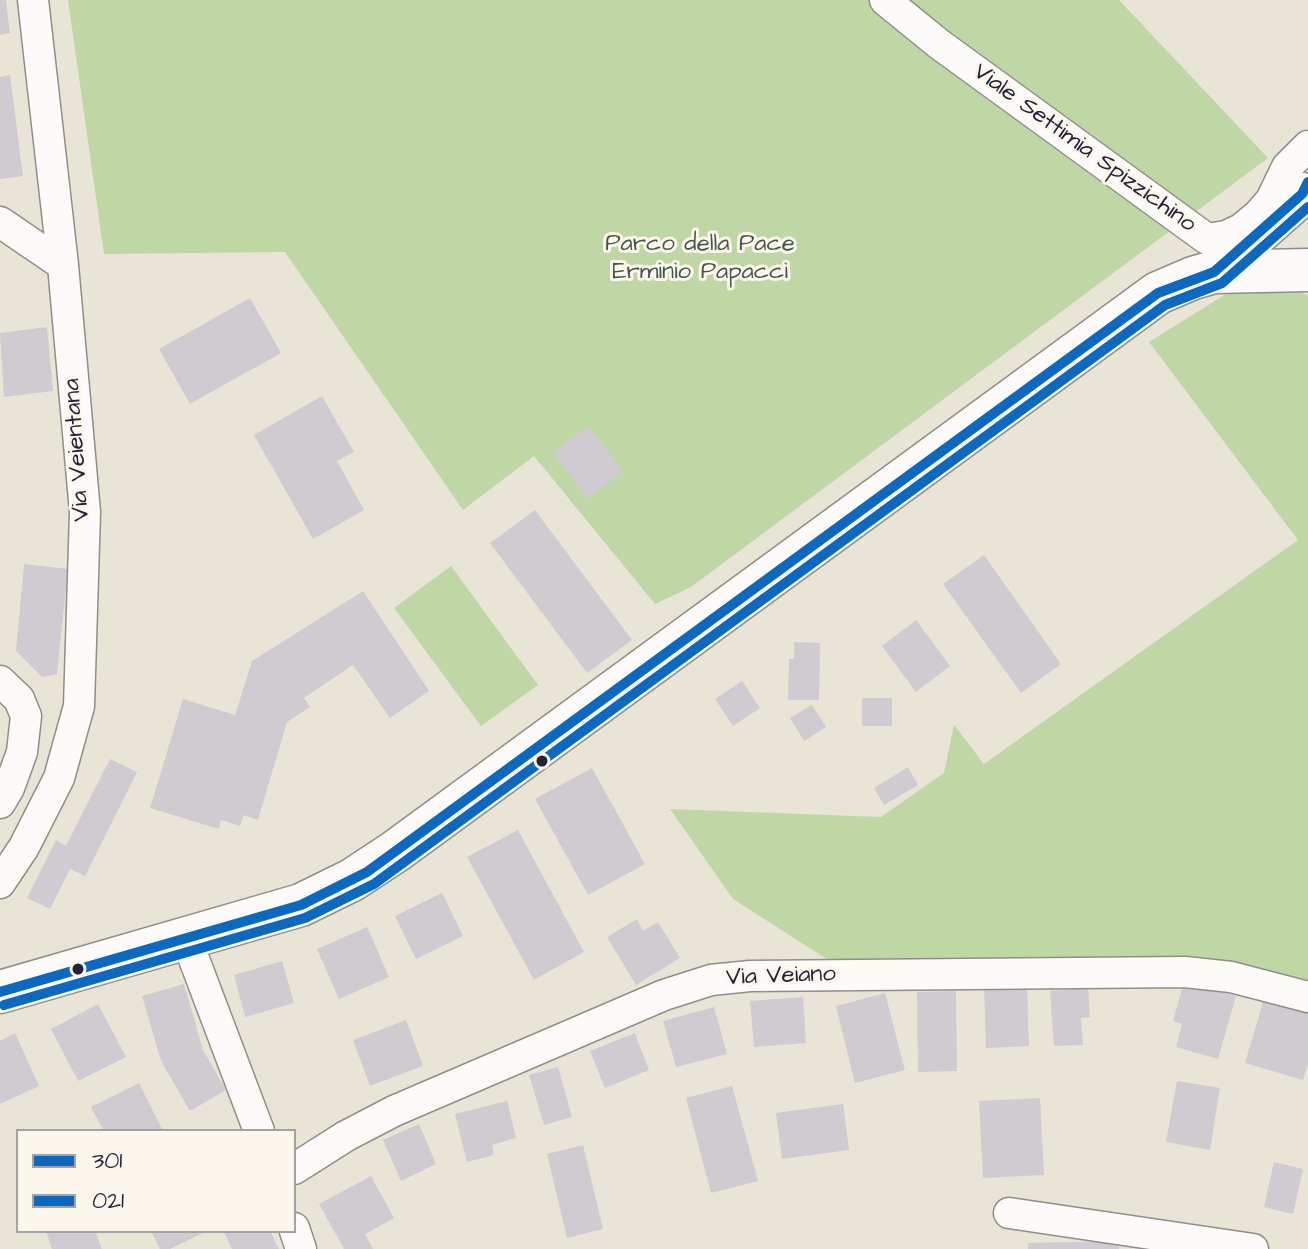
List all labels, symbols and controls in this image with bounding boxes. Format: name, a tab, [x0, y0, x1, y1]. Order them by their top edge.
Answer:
street label: Viale Settimia Spizzichino	[967, 58, 1201, 240]
park label: Parco della Pace Erminio Papacci	[605, 231, 795, 287]
street label: Via Veientana	[59, 378, 97, 522]
unlabelled marker	[534, 753, 550, 769]
unlabelled marker	[70, 961, 86, 977]
street label: Via Veiano	[726, 961, 836, 993]
legend	[16, 1129, 296, 1233]
text: 301	[92, 1144, 122, 1178]
text: 021	[92, 1184, 124, 1218]

